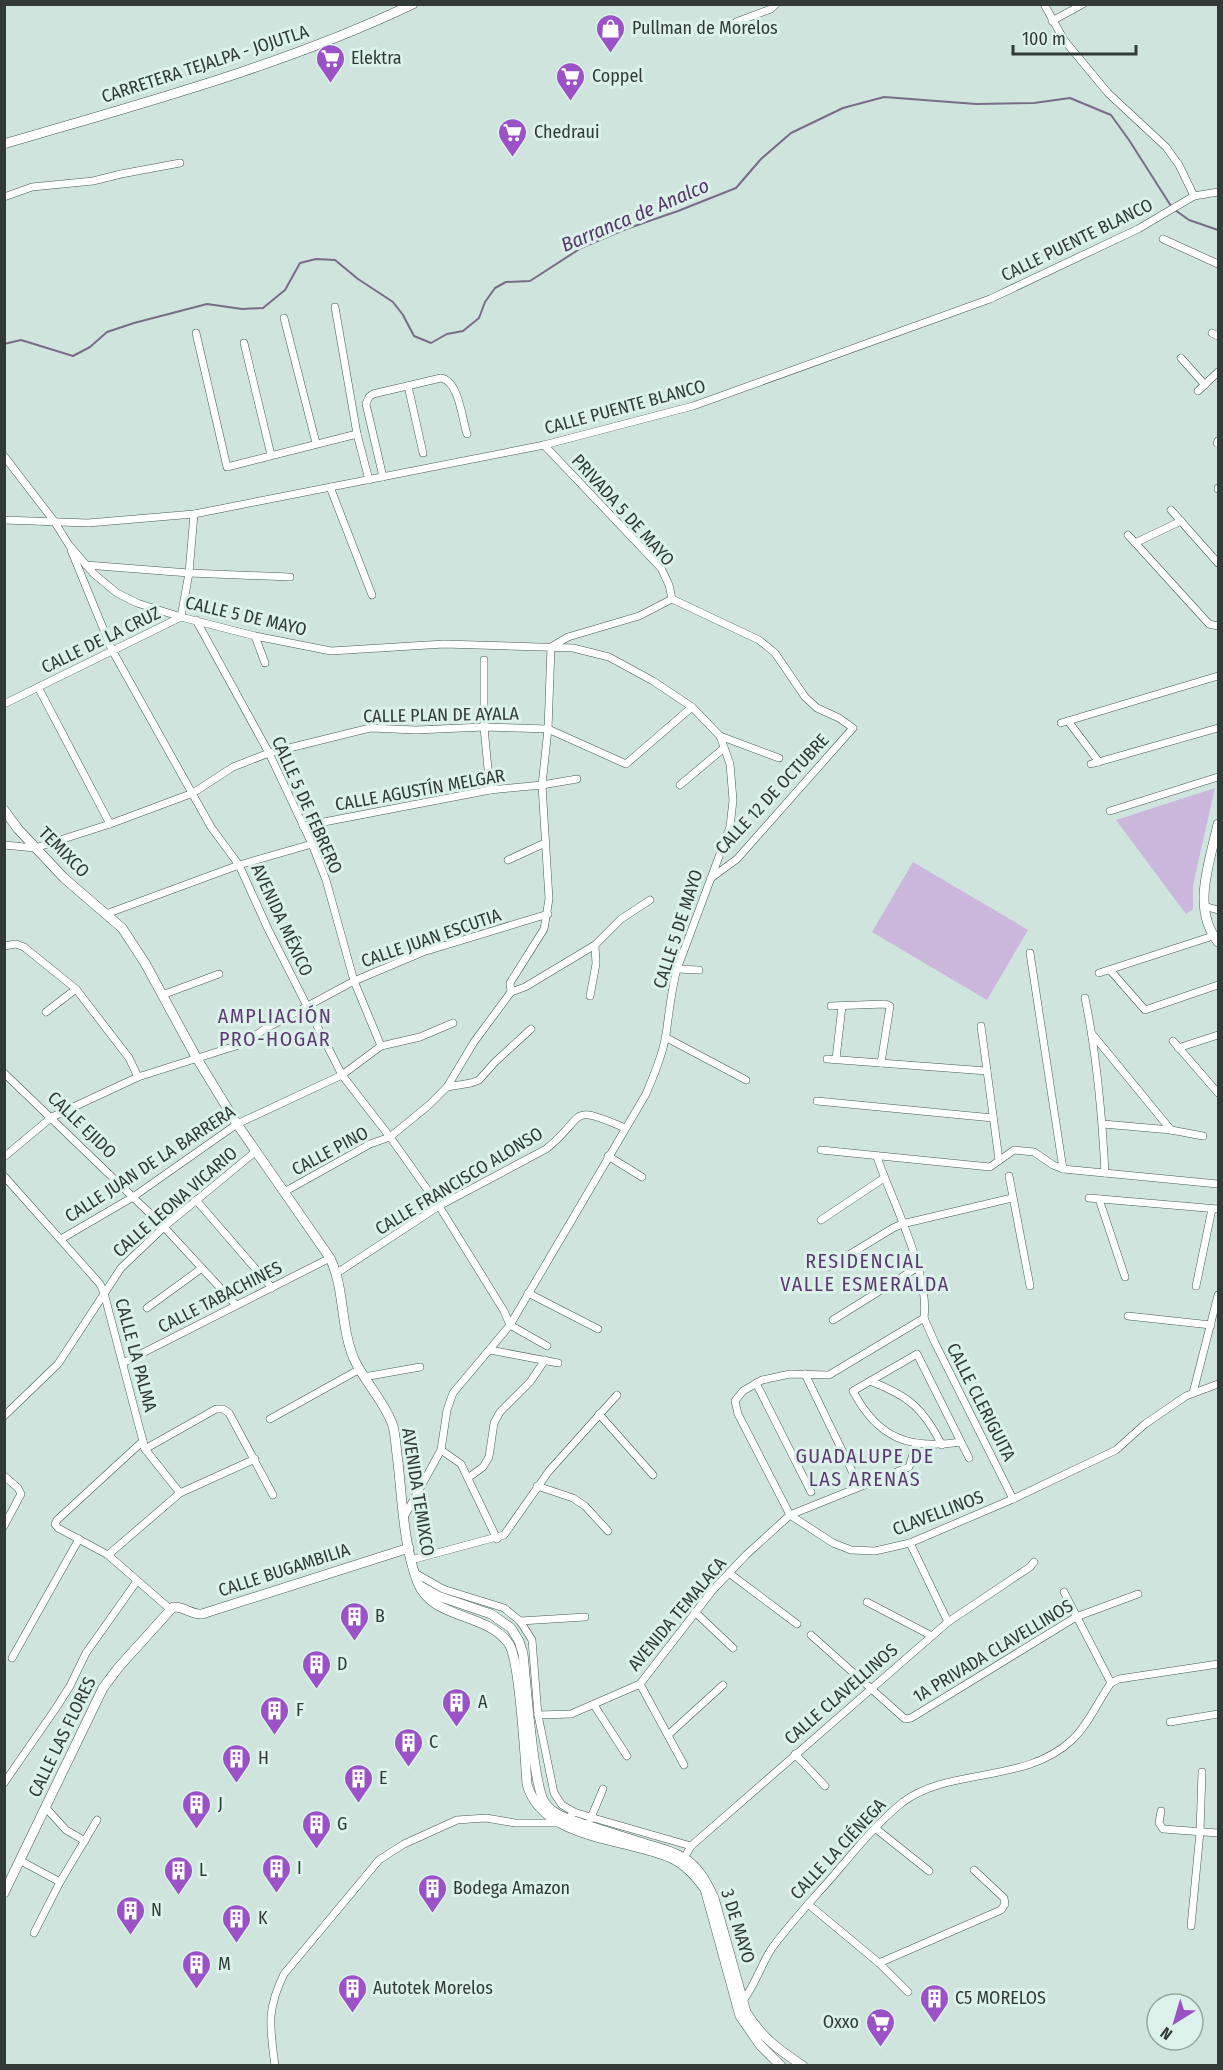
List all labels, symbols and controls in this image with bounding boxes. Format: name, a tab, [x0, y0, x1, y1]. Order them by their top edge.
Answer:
shop icon: Pullman de Morelos	[595, 12, 627, 54]
place label: Pullman de Morelos	[632, 17, 778, 39]
scale bar	[1013, 18, 1136, 56]
street label: CARRETERA TEJALPA - JOJUTLA	[99, 20, 312, 108]
text: 100 m	[1022, 28, 1066, 50]
supermarket icon: Elektra	[314, 42, 346, 84]
place label: Elektra	[351, 47, 402, 69]
supermarket icon: Coppel	[555, 60, 587, 102]
place label: Coppel	[592, 65, 643, 87]
supermarket icon: Chedraui	[497, 116, 529, 158]
place label: Chedraui	[534, 121, 599, 143]
water label: Barranca de Analco	[557, 173, 713, 257]
street label: CALLE PUENTE BLANCO	[998, 194, 1156, 286]
street label: CALLE PUENTE BLANCO	[542, 375, 708, 439]
street label: PRIVADA 5 DE MAYO	[567, 449, 679, 571]
street label: CALLE 5 DE MAYO	[183, 591, 309, 641]
street label: CALLE DE LA CRUZ	[38, 602, 164, 678]
street label: CALLE PLAN DE AYALA	[363, 703, 520, 727]
street label: CALLE 12 DE OCTUBRE	[710, 729, 834, 859]
street label: CALLE 5 DE FEBRERO	[267, 733, 347, 877]
street label: CALLE AGUSTÍN MELGAR	[333, 763, 507, 816]
street label: TEMIXCO	[34, 822, 94, 882]
street label: AVENIDA MÉXICO	[246, 860, 319, 980]
street label: CALLE 5 DE MAYO	[648, 867, 708, 991]
street label: CALLE JUAN ESCUTIA	[358, 904, 504, 972]
district label: AMPLIACIÓN PRO-HOGAR	[218, 1004, 332, 1051]
street label: CALLE EJIDO	[43, 1087, 121, 1163]
street label: CALLE JUAN DE LA BARRERA	[61, 1100, 240, 1227]
street label: CALLE PINO	[288, 1122, 372, 1180]
street label: CALLE FRANCISCO ALONSO	[371, 1122, 547, 1240]
street label: CALLE LEONA VICARIO	[108, 1142, 242, 1262]
district label: RESIDENCIAL VALLE ESMERALDA	[780, 1249, 950, 1296]
street label: CALLE TABACHINES	[154, 1256, 286, 1338]
street label: CALLE LA PALMA	[110, 1296, 162, 1415]
street label: CALLE CLERIGUITA	[942, 1339, 1021, 1465]
street label: AVENIDA TEMIXCO	[397, 1426, 439, 1558]
district label: GUADALUPE DE LAS ARENAS	[795, 1444, 935, 1491]
street label: CLAVELLINOS	[889, 1486, 987, 1540]
street label: CALLE BUGAMBILIA	[215, 1538, 353, 1602]
street label: AVENIDA TEMALACA	[623, 1552, 731, 1675]
street label: 1A PRIVADA CLAVELLINOS	[909, 1594, 1077, 1707]
building icon: B	[338, 1600, 370, 1642]
place label: B	[375, 1605, 385, 1627]
street label: CALLE CLAVELLINOS	[780, 1639, 902, 1749]
building icon: D	[300, 1648, 332, 1690]
place label: D	[337, 1653, 347, 1675]
street label: CALLE LAS FLORES	[23, 1673, 101, 1801]
building icon: A	[441, 1686, 473, 1728]
place label: A	[478, 1691, 488, 1713]
building icon: F	[259, 1694, 291, 1736]
place label: F	[296, 1699, 304, 1721]
building icon: C	[392, 1726, 424, 1768]
place label: C	[429, 1731, 438, 1753]
building icon: H	[221, 1742, 253, 1784]
place label: H	[258, 1747, 269, 1769]
building icon: E	[342, 1762, 374, 1804]
place label: E	[379, 1767, 387, 1789]
building icon: J	[181, 1788, 213, 1830]
place label: J	[218, 1793, 223, 1815]
street label: CALLE LA CIÉNEGA	[785, 1793, 891, 1904]
building icon: G	[300, 1808, 332, 1850]
place label: G	[337, 1813, 347, 1835]
building icon: I	[260, 1852, 292, 1894]
building icon: L	[162, 1854, 194, 1896]
place label: I	[297, 1857, 302, 1879]
place label: L	[199, 1859, 207, 1881]
building icon: Bodega Amazon	[416, 1872, 448, 1914]
place label: Bodega Amazon	[453, 1877, 570, 1899]
street label: 3 DE MAYO	[716, 1886, 760, 1966]
building icon: N	[114, 1894, 146, 1936]
place label: N	[151, 1899, 162, 1921]
building icon: K	[221, 1902, 253, 1944]
place label: K	[258, 1907, 268, 1929]
building icon: M	[181, 1948, 213, 1990]
place label: M	[218, 1953, 231, 1975]
building icon: Autotek Morelos	[336, 1972, 368, 2014]
place label: Autotek Morelos	[373, 1977, 493, 1999]
building icon: C5 MORELOS	[918, 1982, 950, 2024]
place label: C5 MORELOS	[955, 1987, 1046, 2009]
north arrow	[1145, 1992, 1205, 2052]
supermarket icon: Oxxo	[864, 2006, 896, 2048]
place label: Oxxo	[823, 2011, 859, 2033]
text: N	[1157, 2023, 1176, 2044]

